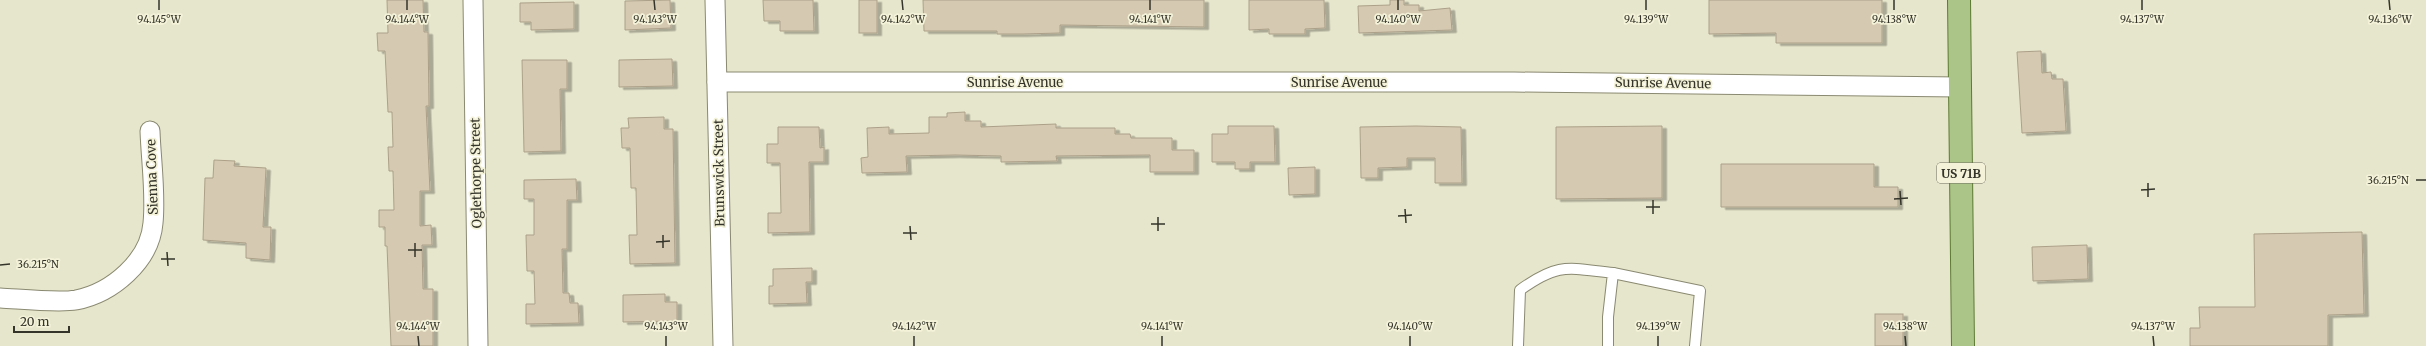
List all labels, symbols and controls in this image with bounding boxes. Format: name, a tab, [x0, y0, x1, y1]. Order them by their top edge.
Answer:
text: 94.145°W	[137, 13, 182, 26]
text: 94.144°W	[385, 13, 430, 26]
text: 94.143°W	[633, 13, 678, 26]
text: 94.142°W	[881, 13, 926, 26]
text: 94.141°W	[1129, 13, 1172, 26]
text: 94.140°W	[1376, 13, 1421, 26]
text: 94.139°W	[1624, 13, 1669, 26]
text: 94.138°W	[1872, 13, 1917, 26]
text: 94.137°W	[2120, 13, 2165, 26]
text: 94.136°W	[2368, 13, 2413, 26]
street label: Sunrise Avenue	[967, 74, 1063, 91]
street label: Sunrise Avenue	[1291, 74, 1387, 91]
street label: Sunrise Avenue	[1615, 74, 1711, 92]
street label: Oglethorpe Street	[467, 118, 485, 228]
street label: Brunswick Street	[710, 119, 728, 227]
street label: Sienna Cove	[142, 139, 162, 215]
road number: US 71B	[1937, 163, 1985, 183]
text: 36.215°N	[2367, 174, 2409, 187]
text: 36.215°N	[17, 258, 59, 271]
scale bar	[14, 308, 69, 334]
text: 20 m	[20, 314, 49, 329]
text: 94.144°W	[396, 320, 441, 333]
text: 94.143°W	[644, 320, 689, 333]
text: 94.142°W	[892, 320, 937, 333]
text: 94.141°W	[1141, 320, 1184, 333]
text: 94.140°W	[1388, 320, 1433, 333]
text: 94.139°W	[1636, 320, 1681, 333]
text: 94.138°W	[1883, 320, 1928, 333]
text: 94.137°W	[2131, 320, 2176, 333]

